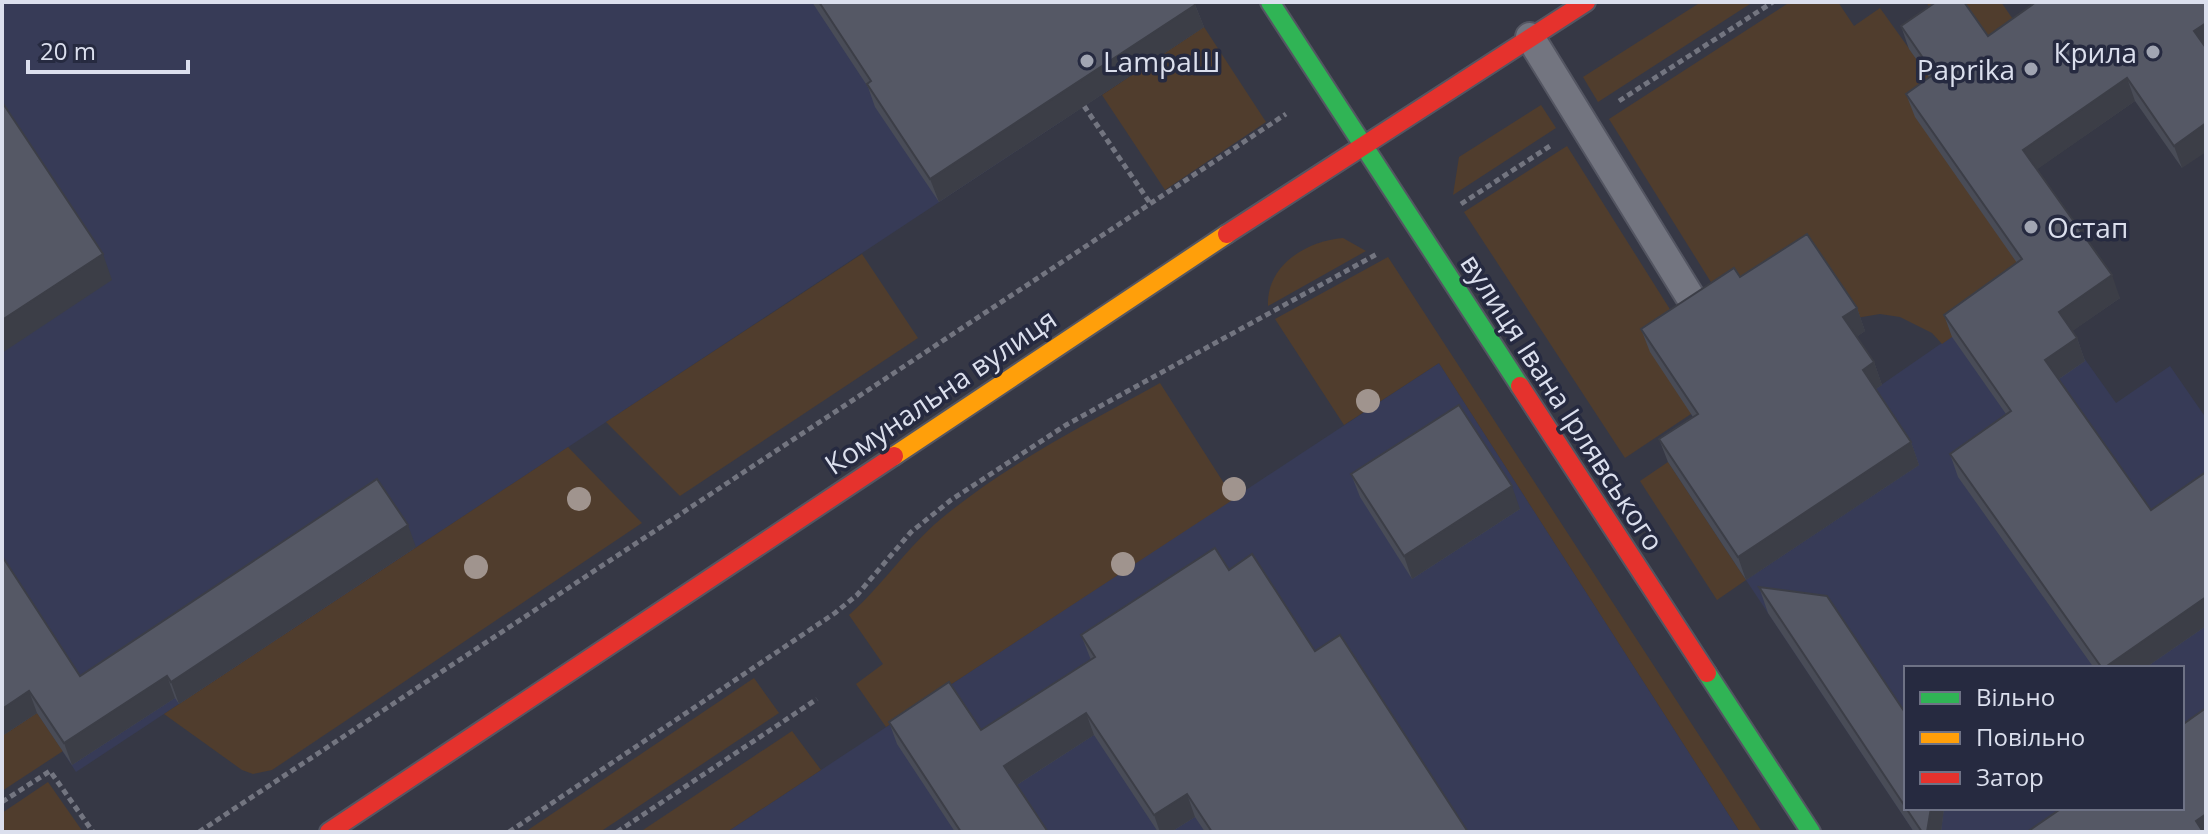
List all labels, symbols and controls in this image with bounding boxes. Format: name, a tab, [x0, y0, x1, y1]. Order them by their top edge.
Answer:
scale bar	[28, 24, 188, 74]
place label: Крила	[2053, 33, 2137, 71]
text: 20 m	[40, 34, 96, 67]
place label: LampaШ	[1103, 42, 1221, 80]
marker: Крила	[2144, 43, 2162, 61]
place label: Paprika	[1917, 50, 2015, 88]
marker: LampaШ	[1078, 52, 1096, 70]
marker: Paprika	[2022, 60, 2040, 78]
place label: Остап	[2047, 208, 2128, 246]
marker: Остап	[2022, 218, 2040, 236]
street label: вулиця Івана Ірлявського	[1453, 246, 1673, 558]
street label: Комунальна вулиця	[817, 299, 1063, 483]
legend	[1904, 666, 2184, 810]
text: Вільно	[1976, 680, 2055, 713]
text: Повільно	[1976, 720, 2085, 753]
text: Затор	[1976, 760, 2044, 793]

